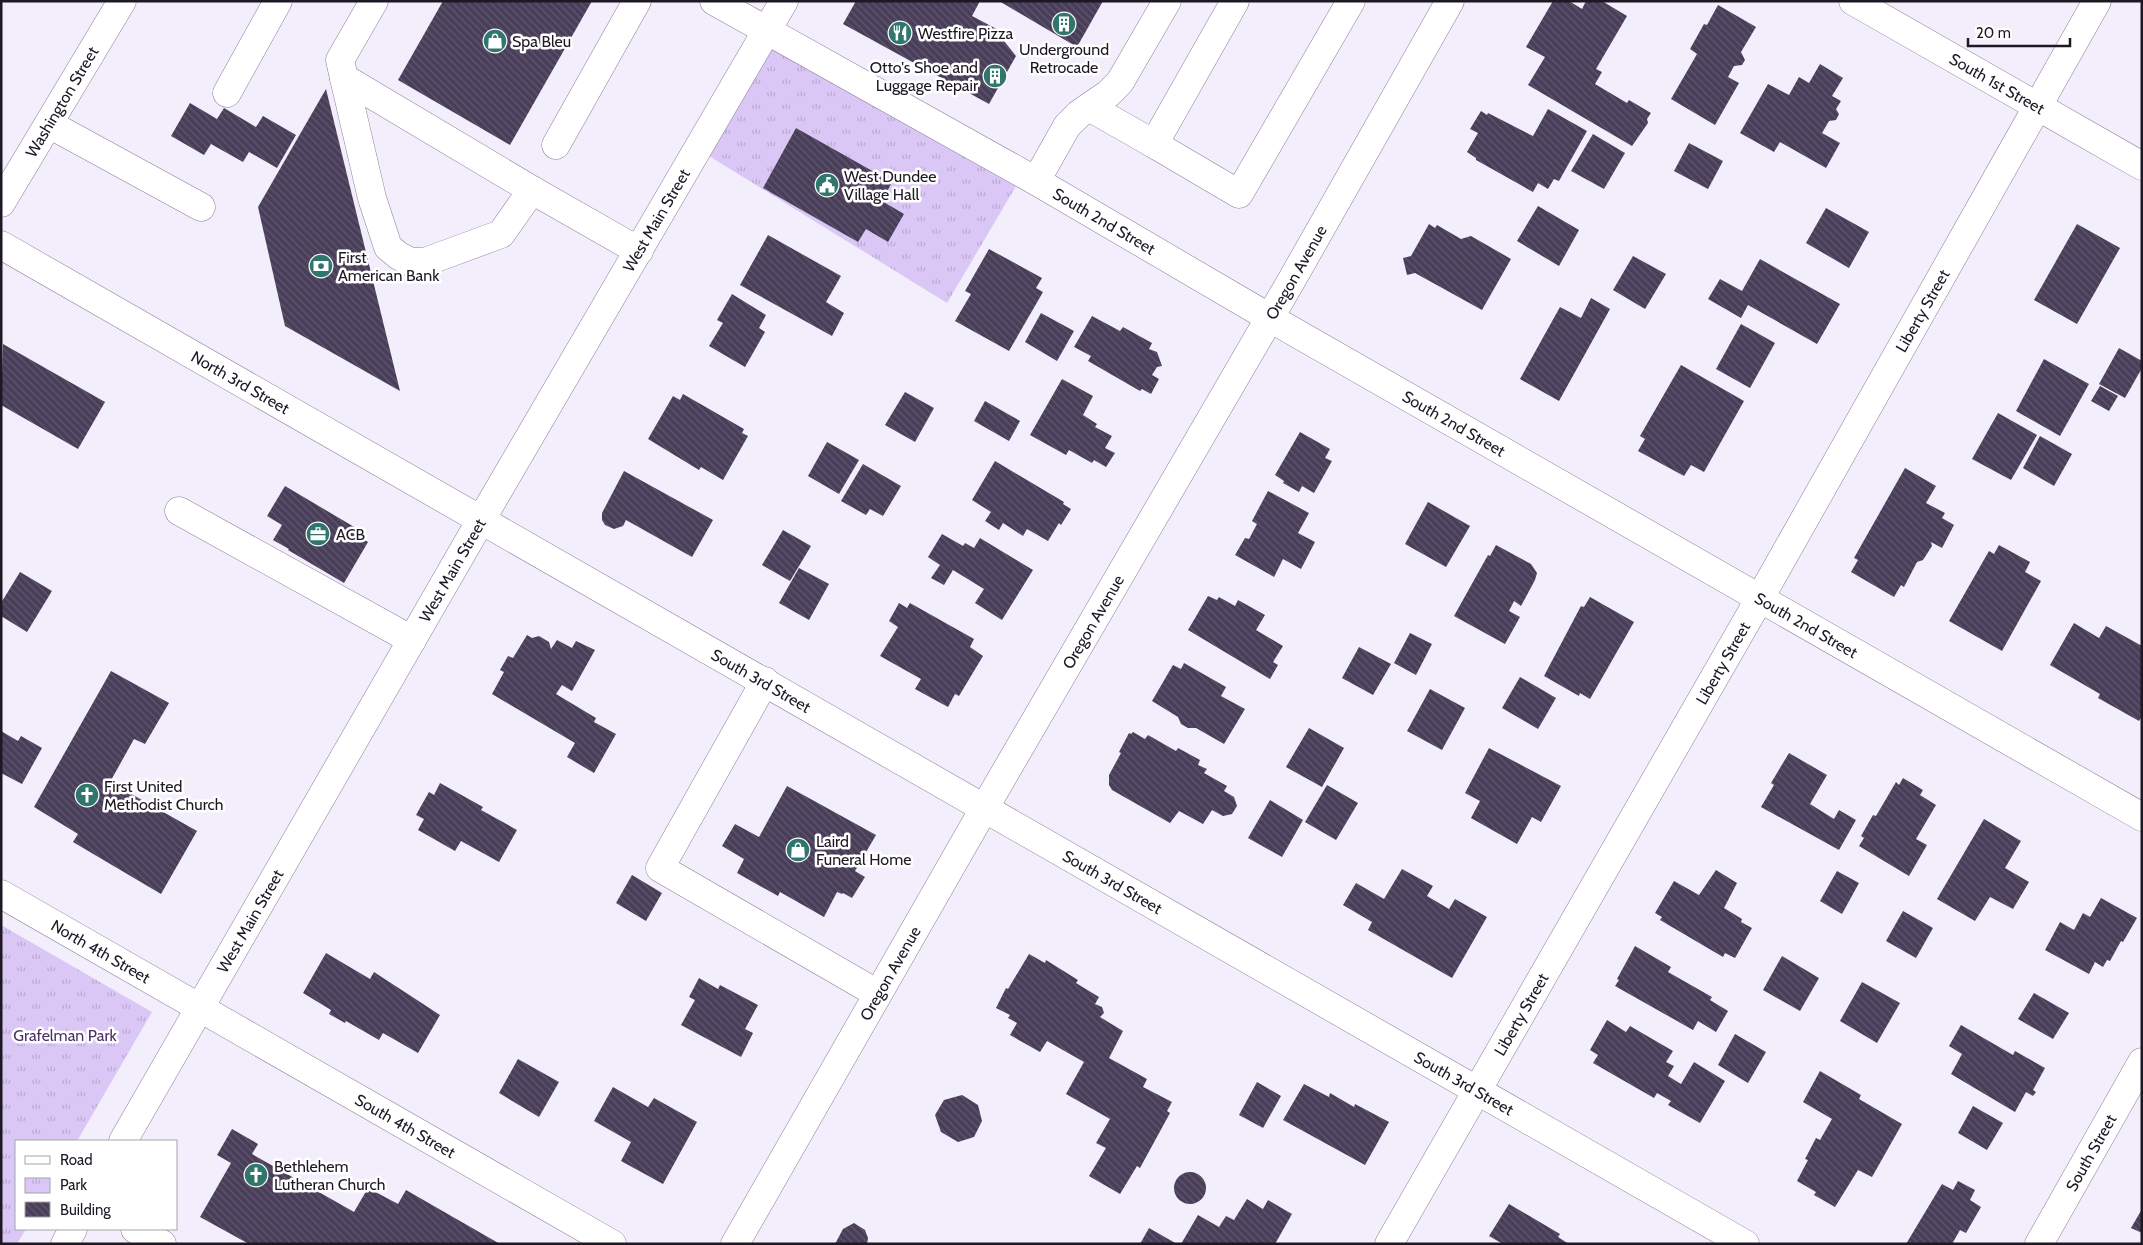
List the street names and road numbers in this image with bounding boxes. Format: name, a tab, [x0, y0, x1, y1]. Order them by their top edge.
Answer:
street label: Washington Street	[21, 42, 102, 161]
street label: South 1st Street	[1946, 49, 2049, 118]
street label: West Main Street	[619, 165, 694, 275]
street label: South 2nd Street	[1050, 184, 1159, 259]
street label: Oregon Avenue	[1261, 222, 1330, 323]
street label: Liberty Street	[1891, 265, 1953, 355]
street label: North 3rd Street	[188, 347, 293, 418]
street label: South 2nd Street	[1399, 386, 1509, 460]
street label: West Main Street	[415, 515, 490, 625]
street label: Oregon Avenue	[1058, 571, 1128, 672]
street label: South 2nd Street	[1752, 588, 1862, 662]
street label: Liberty Street	[1692, 618, 1754, 708]
street label: South 3rd Street	[708, 644, 815, 717]
street label: South 3rd Street	[1059, 846, 1166, 918]
street label: West Main Street	[213, 865, 287, 976]
street label: North 4th Street	[48, 915, 154, 987]
street label: Oregon Avenue	[856, 923, 924, 1024]
street label: Liberty Street	[1490, 969, 1552, 1059]
street label: South 3rd Street	[1411, 1047, 1518, 1119]
street label: South 4th Street	[352, 1089, 459, 1162]
street label: South Street	[2061, 1110, 2120, 1194]

